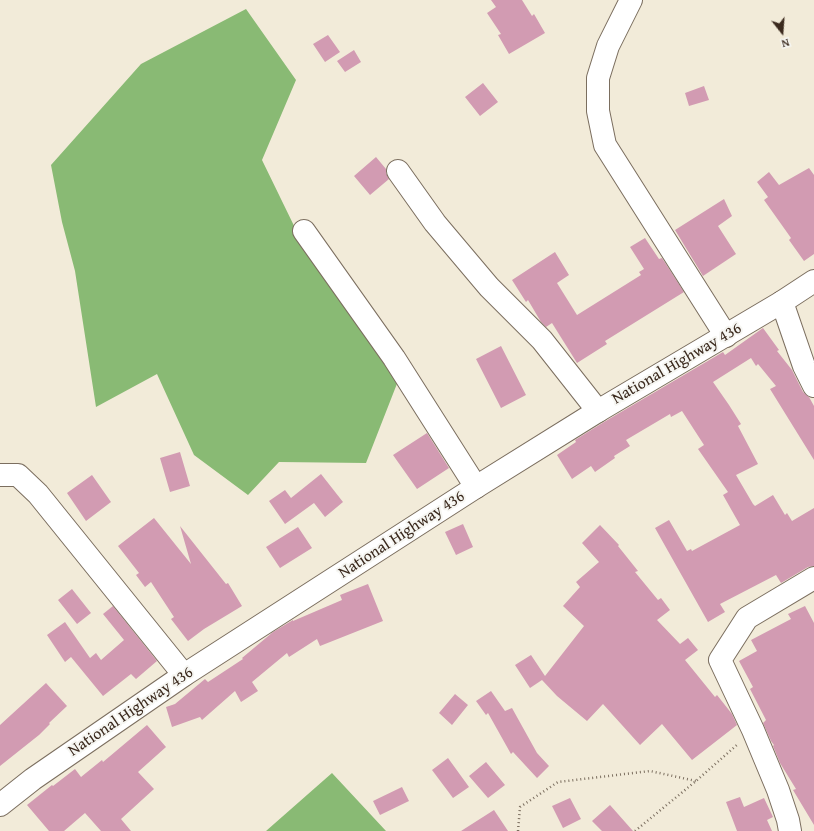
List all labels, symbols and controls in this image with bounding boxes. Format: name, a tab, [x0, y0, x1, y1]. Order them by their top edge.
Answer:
north arrow	[762, 12, 802, 52]
text: N	[780, 35, 791, 52]
street label: National Highway 436	[609, 319, 745, 409]
street label: National Highway 436	[335, 487, 469, 583]
street label: National Highway 436	[65, 663, 197, 761]

